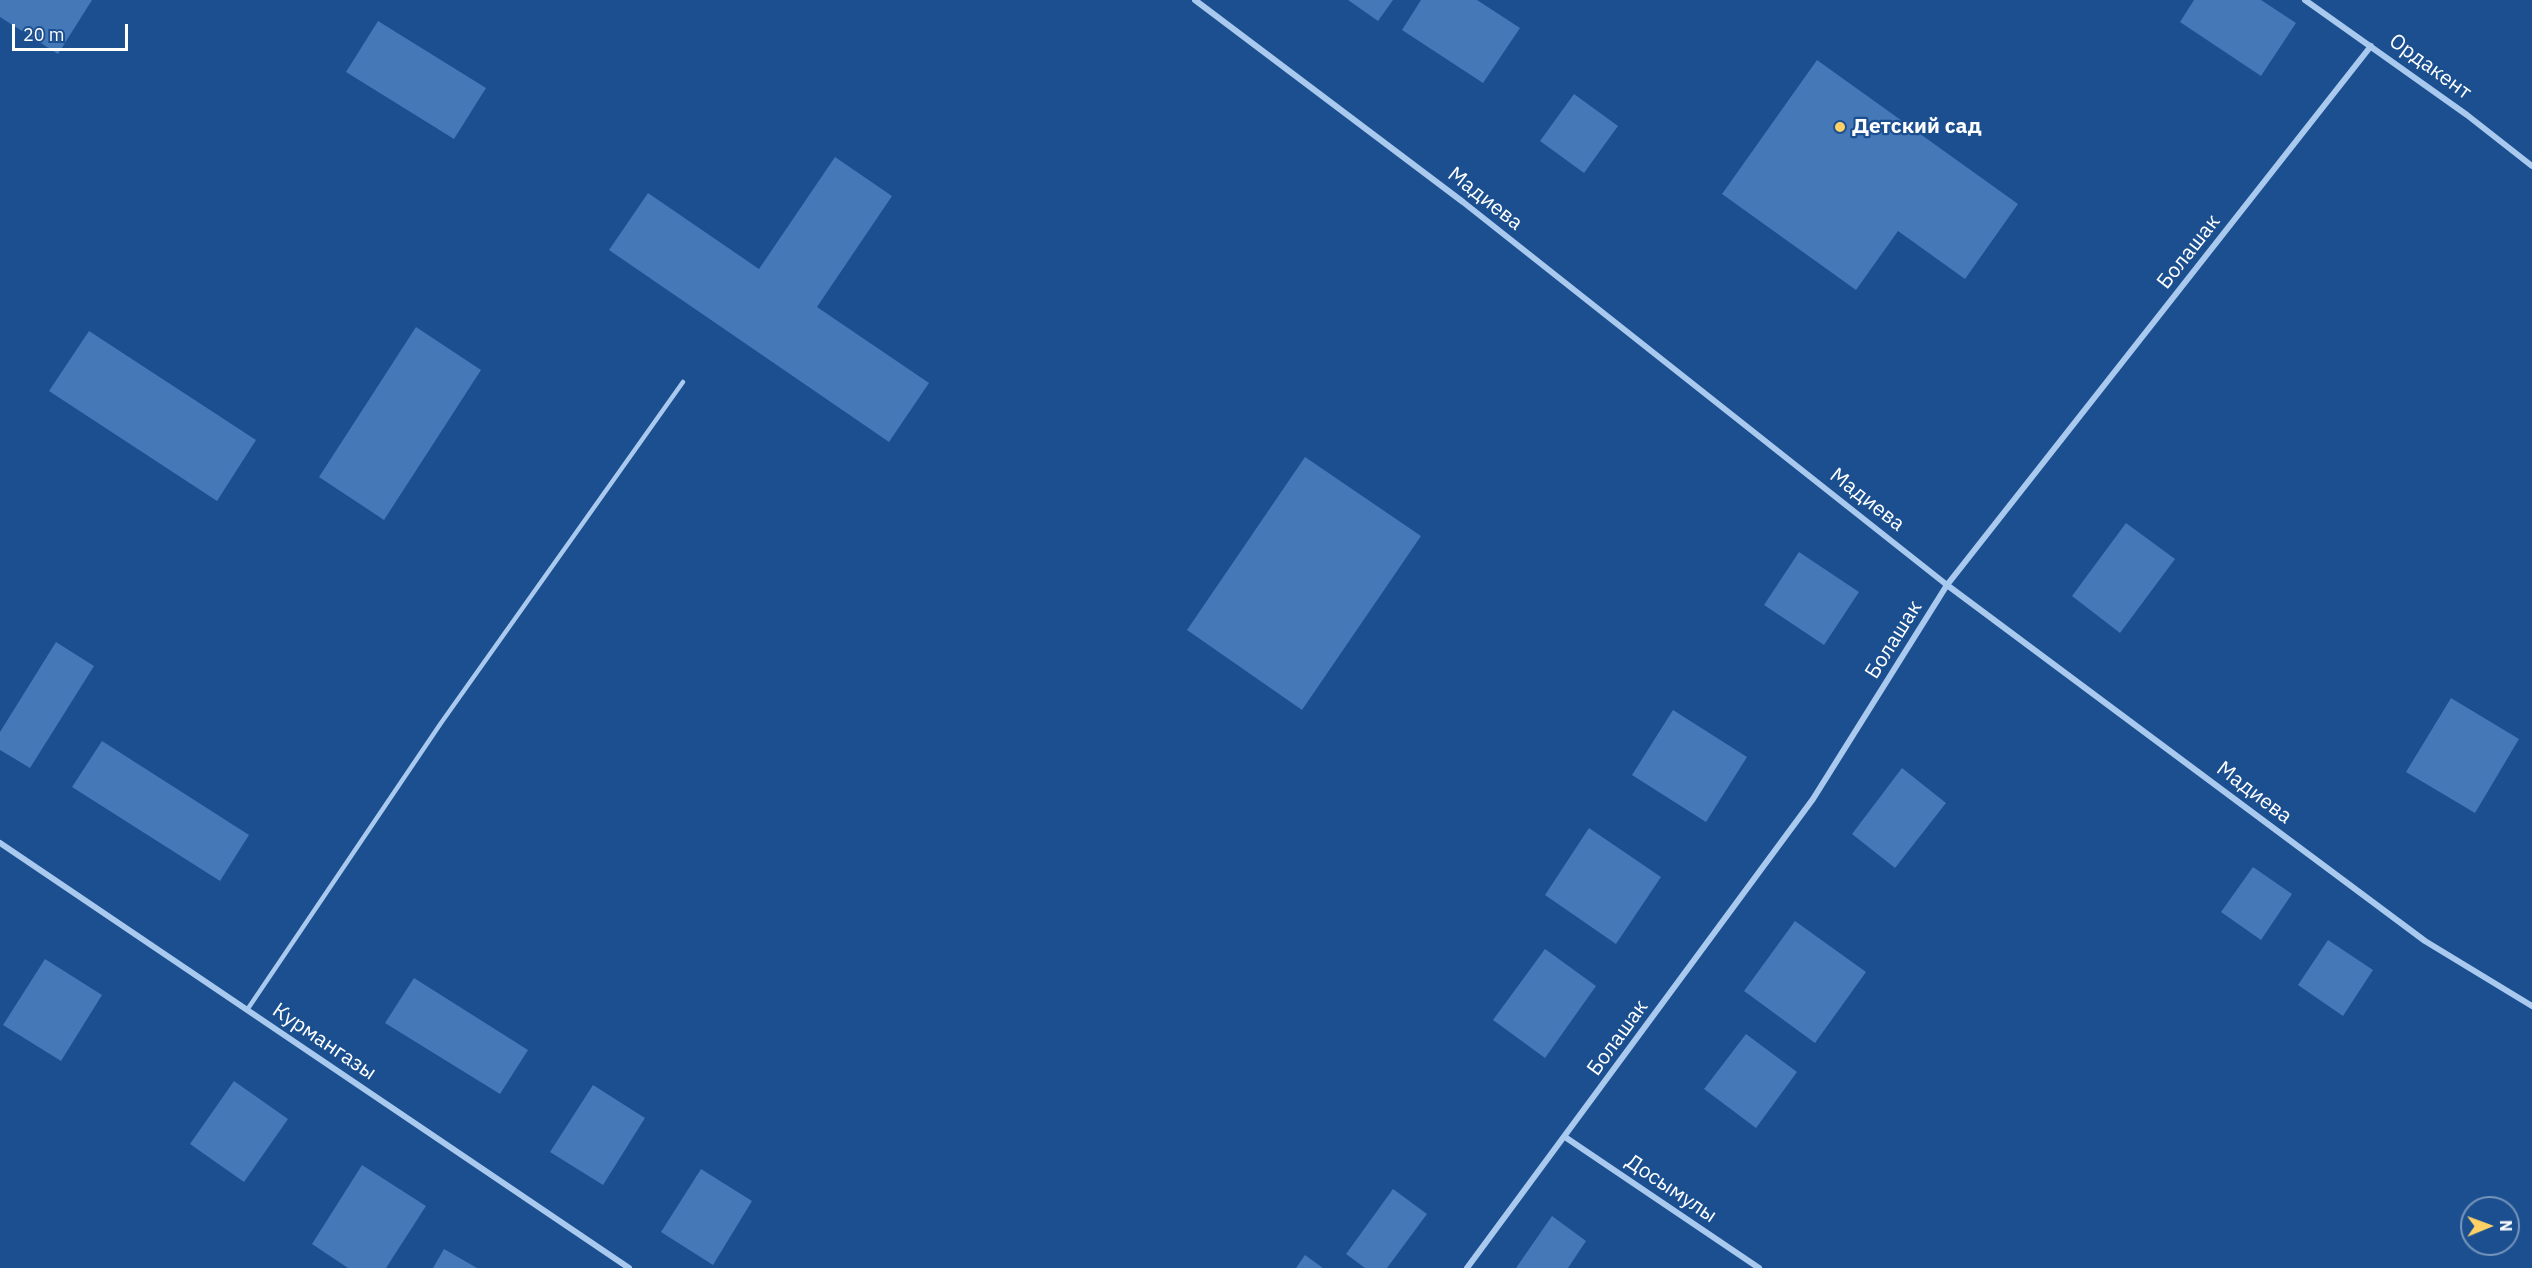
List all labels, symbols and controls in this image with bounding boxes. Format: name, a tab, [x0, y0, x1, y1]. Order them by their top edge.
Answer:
scale bar	[15, 12, 130, 50]
text: 20 m	[23, 23, 65, 46]
street label: Ордакент	[2384, 29, 2476, 105]
place label: Детский сад	[1852, 114, 1981, 140]
marker: Детский сад	[1833, 120, 1847, 134]
street label: Мадиева	[1443, 162, 1527, 236]
street label: Болашак	[2152, 210, 2226, 294]
street label: Мадиева	[1825, 463, 1909, 537]
street label: Болашак	[1860, 596, 1928, 684]
street label: Мадиева	[2211, 756, 2297, 830]
street label: Болашак	[1582, 995, 1654, 1081]
street label: Курмангазы	[267, 998, 381, 1086]
street label: Досымулы	[1621, 1149, 1721, 1229]
north arrow	[2460, 1196, 2520, 1256]
text: N	[2496, 1220, 2516, 1232]

